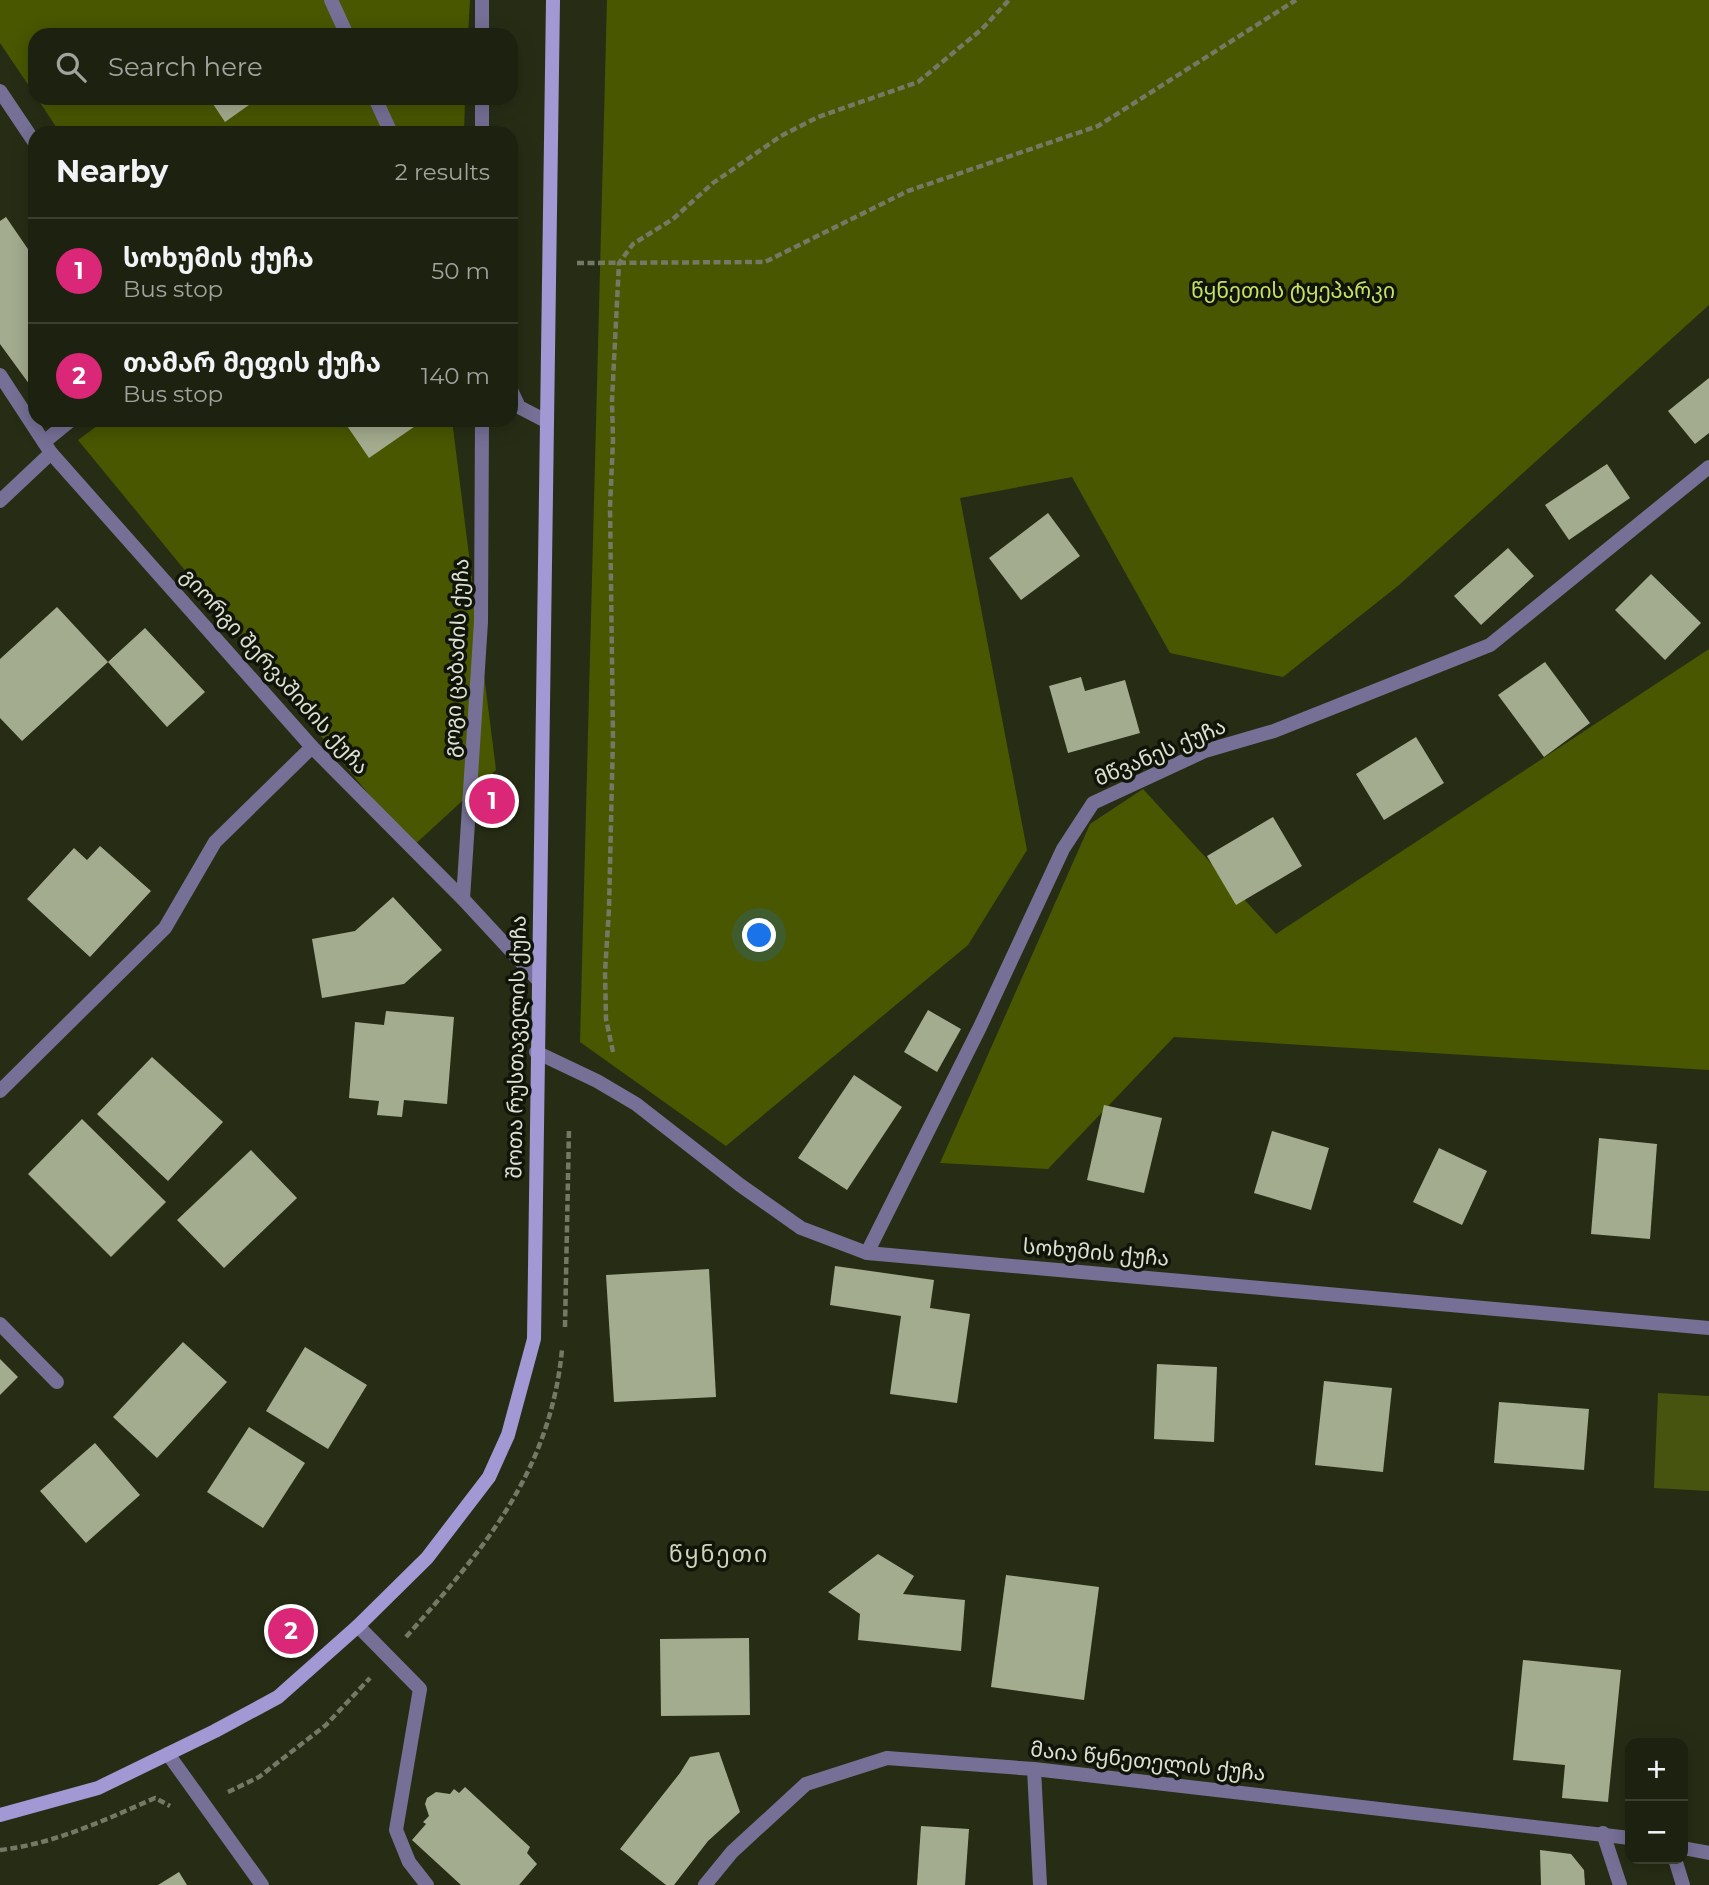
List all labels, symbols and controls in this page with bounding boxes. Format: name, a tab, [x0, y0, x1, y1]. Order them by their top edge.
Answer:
search box	[28, 28, 518, 105]
icon: search	[52, 48, 90, 86]
text: Search here	[108, 51, 263, 83]
text: Nearby	[56, 153, 168, 190]
text: 2 results	[395, 158, 490, 186]
text: სოხუმის ქუჩა	[123, 242, 314, 274]
text: 1	[74, 257, 84, 285]
text: 50 m	[431, 257, 490, 285]
text: Bus stop	[123, 275, 223, 303]
park label: წყნეთის ტყეპარკი	[1191, 278, 1395, 303]
text: თამარ მეფის ქუჩა	[123, 347, 381, 379]
text: 2	[72, 362, 86, 390]
text: 140 m	[421, 362, 490, 390]
text: Bus stop	[123, 380, 223, 408]
street label: გოგი ცაბაძის ქუჩა	[438, 558, 474, 758]
street label: გიორგი შერვაშიძის ქუჩა	[176, 563, 374, 779]
street label: მწვანეს ქუჩა	[1091, 713, 1229, 791]
pin: 1	[469, 775, 515, 827]
street label: შოთა რუსთაველის ქუჩა	[501, 915, 532, 1179]
your location	[742, 918, 776, 952]
street label: სოხუმის ქუჩა	[1022, 1233, 1170, 1271]
district label: წყნეთი	[669, 1540, 769, 1568]
pin: 2	[268, 1605, 314, 1657]
street label: მაია წყნეთელის ქუჩა	[1029, 1736, 1267, 1787]
map controls	[1625, 1738, 1688, 1864]
button: +	[1625, 1738, 1688, 1801]
button: −	[1625, 1801, 1688, 1864]

